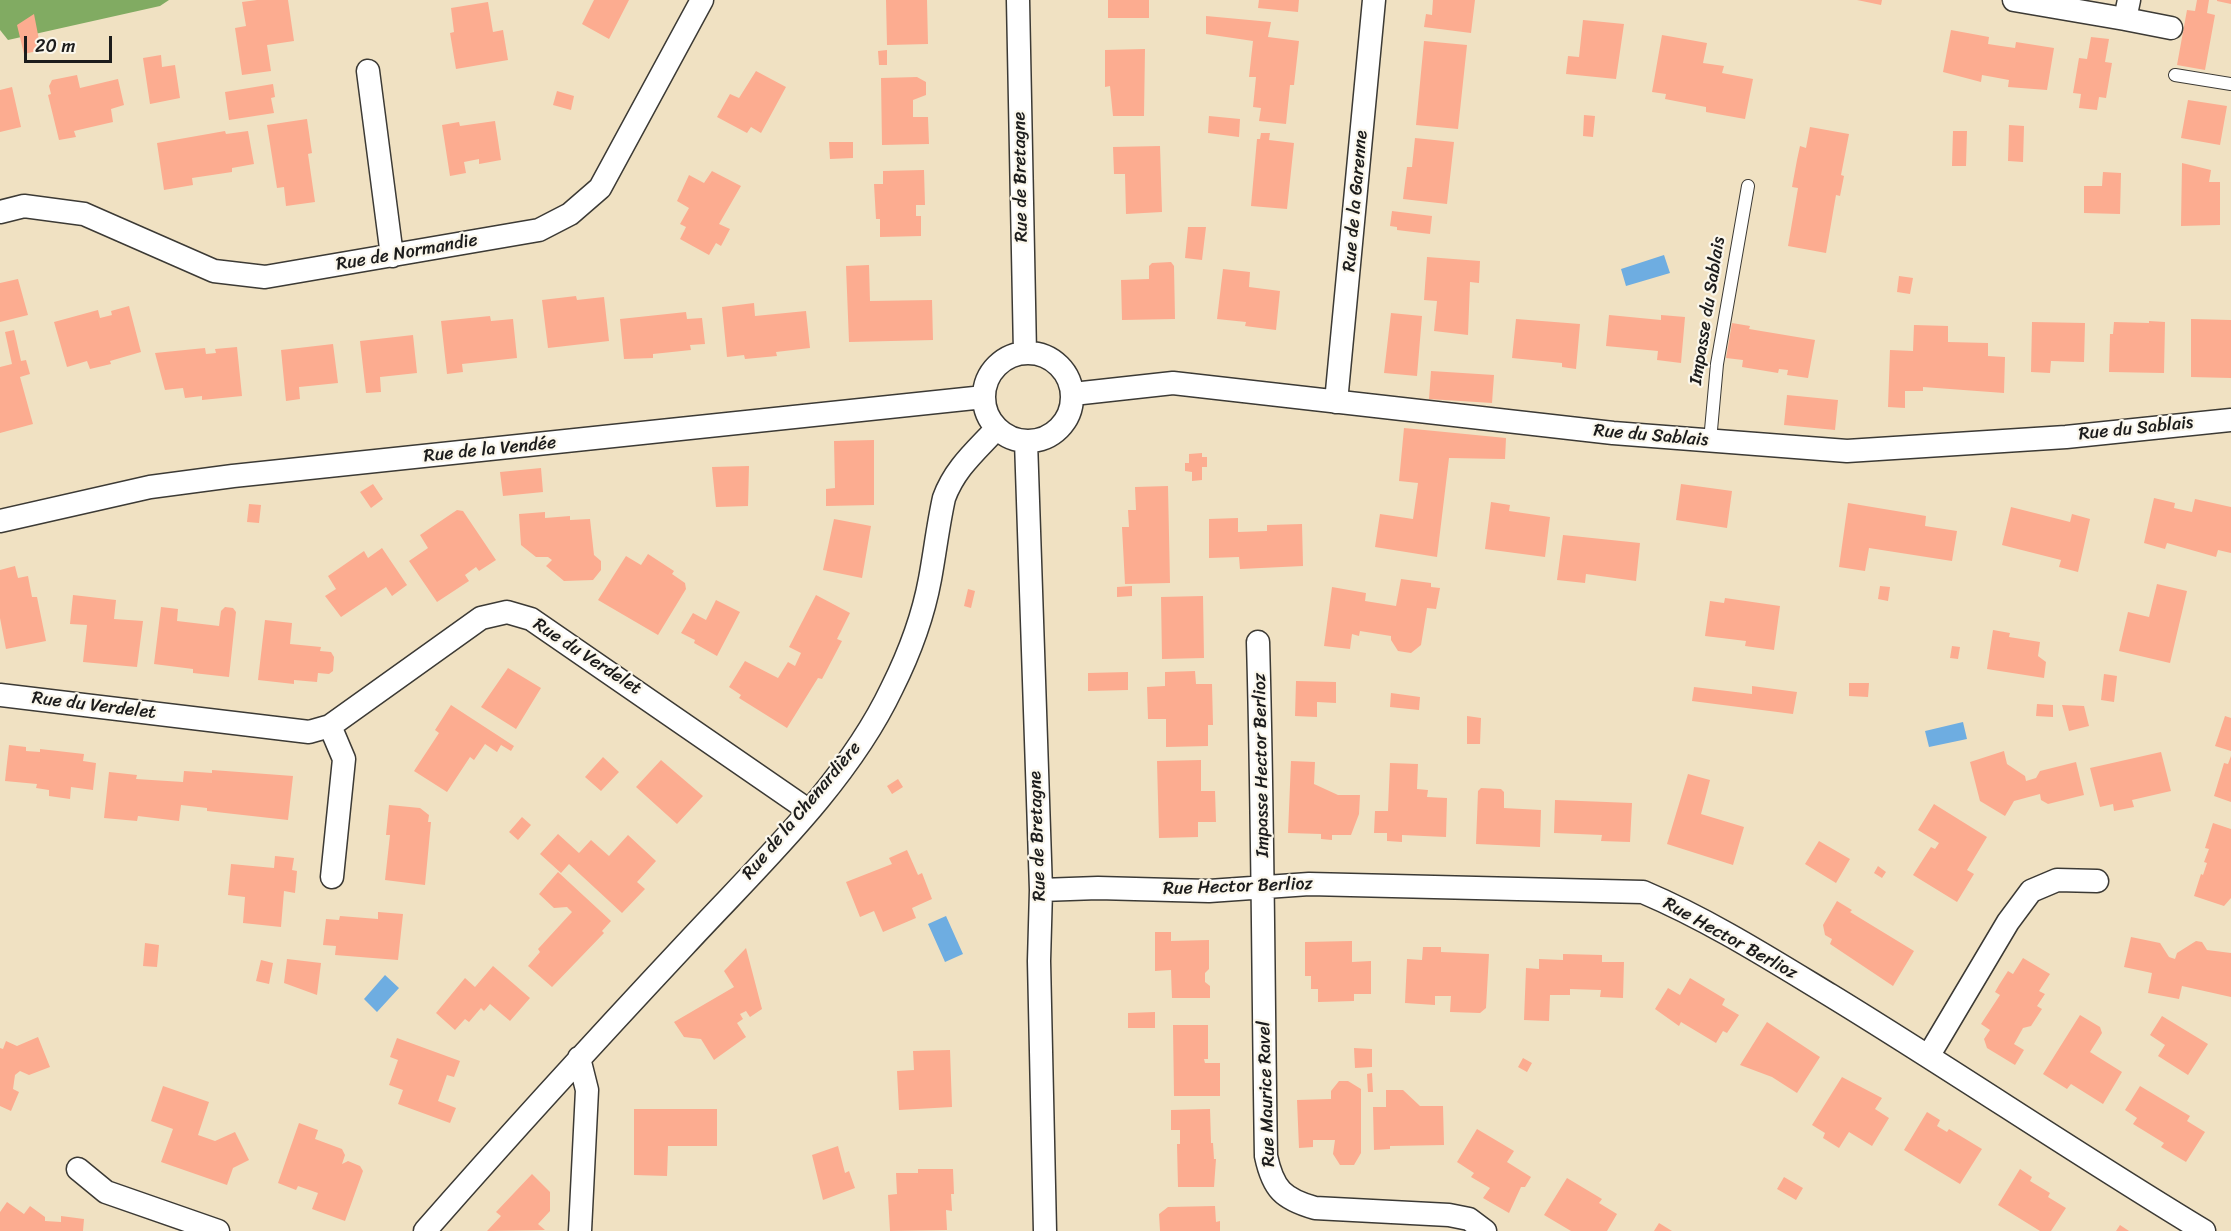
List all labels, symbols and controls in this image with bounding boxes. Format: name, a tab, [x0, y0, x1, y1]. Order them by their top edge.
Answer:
scale bar	[27, 24, 116, 62]
text: 20 m	[35, 30, 75, 62]
street label: Rue de Bretagne	[1009, 112, 1033, 242]
street label: Rue de la Garenne	[1339, 129, 1373, 273]
street label: Rue de Normandie	[335, 230, 479, 276]
street label: Impasse du Sablais	[1686, 235, 1730, 387]
street label: Rue du Sablais	[2078, 412, 2194, 446]
street label: Rue du Sablais	[1593, 420, 1709, 452]
street label: Rue de la Vendée	[423, 432, 557, 468]
street label: Rue du Verdelet	[529, 614, 645, 700]
street label: Impasse Hector Berlioz	[1250, 672, 1274, 858]
street label: Rue du Verdelet	[31, 688, 157, 724]
street label: Rue de la Chenardière	[738, 738, 866, 884]
street label: Rue de Bretagne	[1025, 771, 1051, 901]
street label: Rue Hector Berlioz	[1163, 874, 1313, 900]
street label: Rue Hector Berlioz	[1659, 893, 1801, 985]
street label: Rue Maurice Ravel	[1254, 1021, 1280, 1167]

